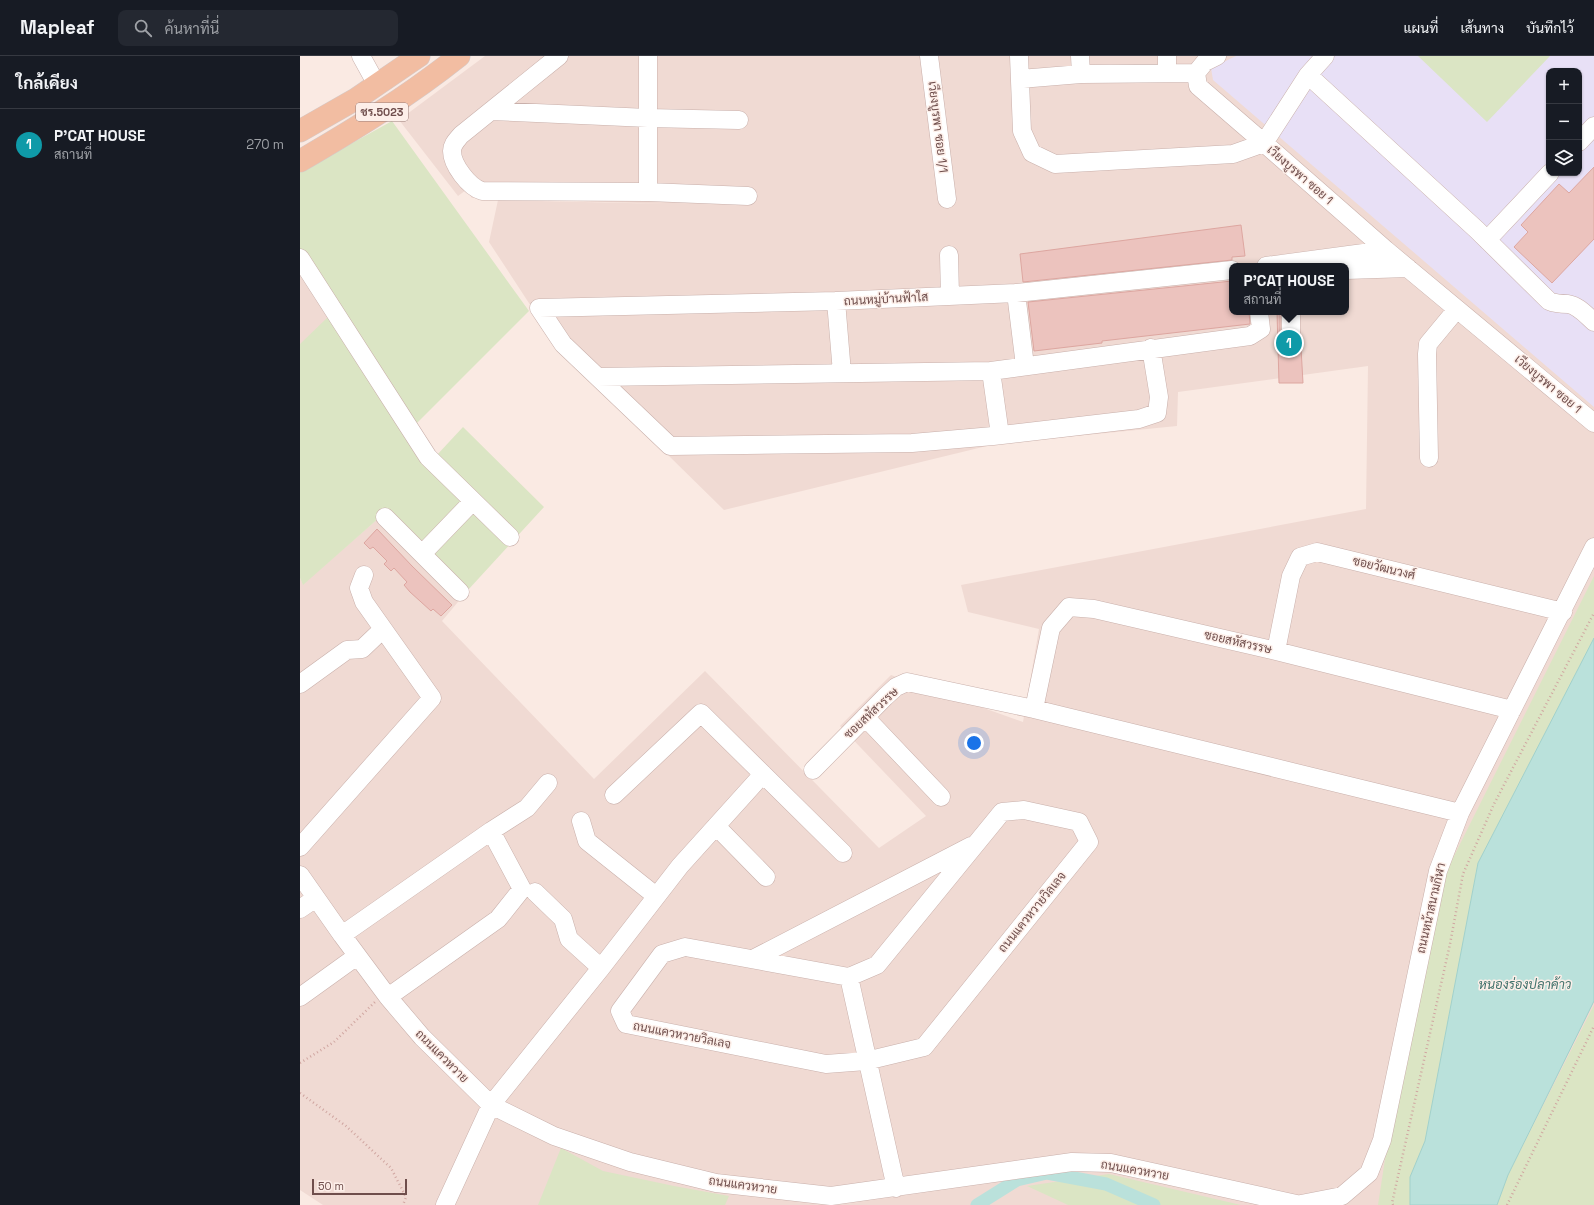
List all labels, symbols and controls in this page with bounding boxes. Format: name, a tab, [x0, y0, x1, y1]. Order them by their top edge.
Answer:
search box	[118, 10, 398, 46]
text: Mapleaf	[20, 15, 94, 40]
icon: search	[132, 17, 154, 39]
text: ค้นหาที่นี่	[164, 19, 219, 38]
text: แผนที่	[1403, 19, 1438, 37]
text: เส้นทาง	[1460, 19, 1504, 37]
text: บันทึกไว้	[1526, 19, 1574, 37]
map controls	[1546, 68, 1582, 176]
button: +	[1546, 68, 1582, 104]
text: ใกล้เคียง	[16, 72, 78, 94]
street label: เวียงบูรพา ซอย 1/1	[924, 80, 952, 174]
road number: ชร.5023	[356, 103, 408, 121]
button: −	[1546, 104, 1582, 140]
text: P'CAT HOUSE	[54, 126, 145, 145]
text: 1	[26, 136, 32, 153]
text: 270 m	[246, 136, 284, 153]
button: layers	[1546, 140, 1582, 176]
street label: เวียงบูรพา ซอย 1	[1264, 142, 1336, 208]
text: สถานที่	[54, 146, 92, 163]
popup	[1229, 263, 1349, 315]
text: P'CAT HOUSE	[1243, 271, 1335, 290]
street label: ถนนหมู่บ้านฟ้าใส	[843, 289, 929, 309]
text: สถานที่	[1243, 291, 1282, 308]
pin: 1	[1276, 328, 1302, 358]
street label: เวียงบูรพา ซอย 1	[1511, 351, 1585, 417]
street label: ซอยวัฒนวงศ์	[1351, 553, 1417, 583]
street label: ซอยสหัสวรรษ	[1203, 626, 1274, 658]
street label: ซอยสหัสวรรษ	[840, 683, 902, 742]
your location	[964, 733, 984, 753]
street label: ถนนหน้าสนามกีฬา	[1413, 861, 1449, 955]
street label: ถนนแควหวายวิลเลจ	[994, 868, 1070, 956]
water label: หนองร่องปลาค้าว	[1478, 976, 1572, 993]
street label: ถนนแควหวายวิลเลจ	[632, 1018, 732, 1052]
street label: ถนนแควหวาย	[412, 1026, 472, 1086]
street label: ถนนแควหวาย	[1100, 1156, 1170, 1184]
street label: ถนนแควหวาย	[708, 1172, 778, 1198]
scale bar	[312, 1177, 407, 1196]
text: 50 m	[318, 1179, 344, 1193]

